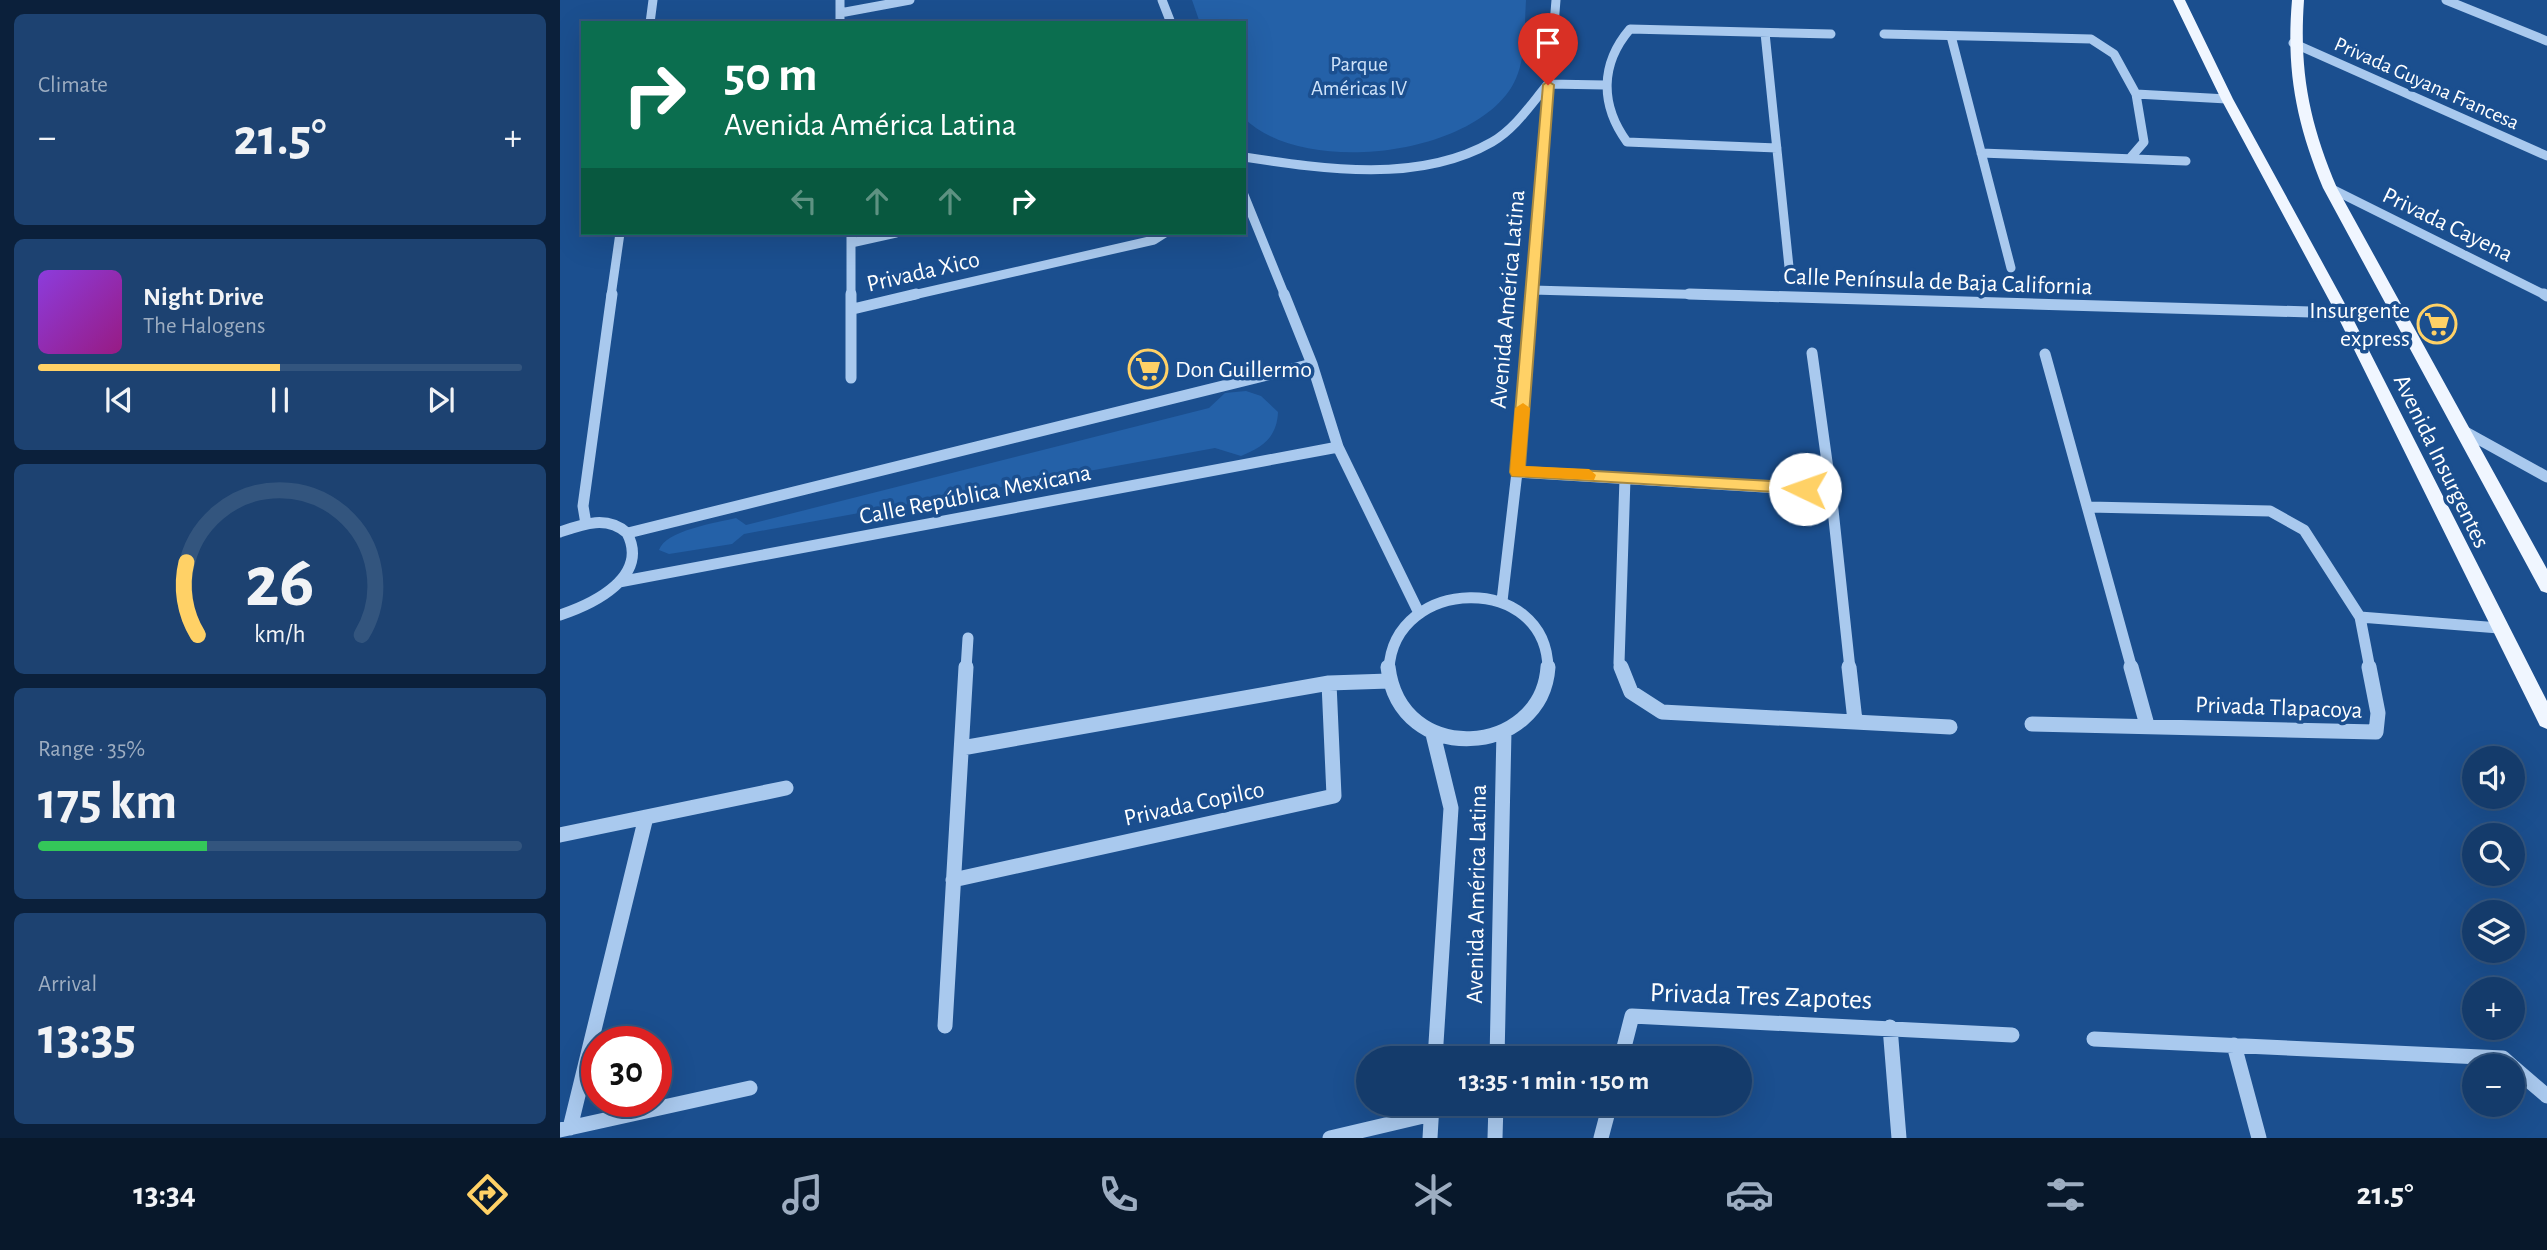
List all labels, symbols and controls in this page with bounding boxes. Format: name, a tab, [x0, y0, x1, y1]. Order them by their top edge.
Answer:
pin	[1518, 13, 1578, 85]
icon: arrive	[1529, 24, 1567, 62]
street label: Privada Guyana Francesa	[2331, 33, 2523, 134]
icon: right	[609, 49, 700, 140]
text: 50 m	[724, 51, 818, 100]
park label: Parque Américas IV	[1311, 54, 1407, 99]
text: Climate	[38, 74, 108, 97]
text: Avenida América Latina	[724, 109, 1017, 141]
text: 21.5°	[234, 112, 326, 164]
text: −	[38, 119, 56, 157]
text: +	[504, 119, 522, 157]
icon: left	[785, 182, 823, 220]
icon: ahead	[858, 182, 896, 220]
icon: ahead	[931, 182, 969, 220]
icon: right	[1004, 182, 1042, 220]
street label: Privada Cayena	[2379, 183, 2517, 267]
street label: Avenida América Latina	[1486, 189, 1530, 409]
street label: Privada Xico	[864, 247, 982, 297]
street label: Calle Península de Baja California	[1783, 265, 2093, 299]
text: Night Drive	[143, 284, 264, 310]
place label: Insurgente express	[2309, 299, 2410, 351]
supermarket icon: Insurgente express	[2416, 303, 2458, 345]
text: The Halogens	[143, 315, 265, 338]
supermarket icon: Don Guillermo	[1127, 348, 1169, 390]
place label: Don Guillermo	[1175, 358, 1312, 382]
street label: Avenida Insurgentes	[2389, 371, 2493, 552]
icon: previous	[100, 381, 138, 419]
icon: pause	[261, 381, 299, 419]
icon: next	[422, 381, 460, 419]
position arrow	[1768, 452, 1842, 526]
street label: Calle República Mexicana	[857, 461, 1093, 529]
text: 26	[245, 547, 315, 620]
text: km/h	[254, 622, 306, 647]
street label: Privada Tlapacoya	[2195, 693, 2363, 723]
text: Range · 35%	[38, 738, 145, 761]
map controls	[2462, 746, 2525, 1117]
button: sound	[2462, 746, 2525, 809]
text: 175 km	[38, 776, 177, 828]
street label: Privada Copilco	[1122, 777, 1267, 831]
street label: Avenida América Latina	[1463, 784, 1491, 1004]
button: search	[2462, 823, 2525, 886]
button: layers	[2462, 900, 2525, 963]
text: Arrival	[38, 973, 97, 996]
button: +	[2462, 977, 2525, 1040]
street label: Privada Tres Zapotes	[1649, 979, 1873, 1015]
text: 13:35	[38, 1011, 136, 1063]
speed limit sign: 30	[581, 1026, 672, 1117]
button: −	[2462, 1054, 2525, 1117]
text: 13:35 · 1 min · 150 m	[1459, 1068, 1649, 1094]
icon: directions	[463, 1170, 512, 1219]
icon: music	[778, 1170, 827, 1219]
icon: phone	[1094, 1170, 1143, 1219]
icon: climate	[1409, 1170, 1458, 1219]
icon: car	[1725, 1170, 1774, 1219]
icon: filters	[2041, 1170, 2090, 1219]
text: 13:34	[133, 1178, 196, 1210]
text: 21.5°	[2356, 1178, 2414, 1210]

